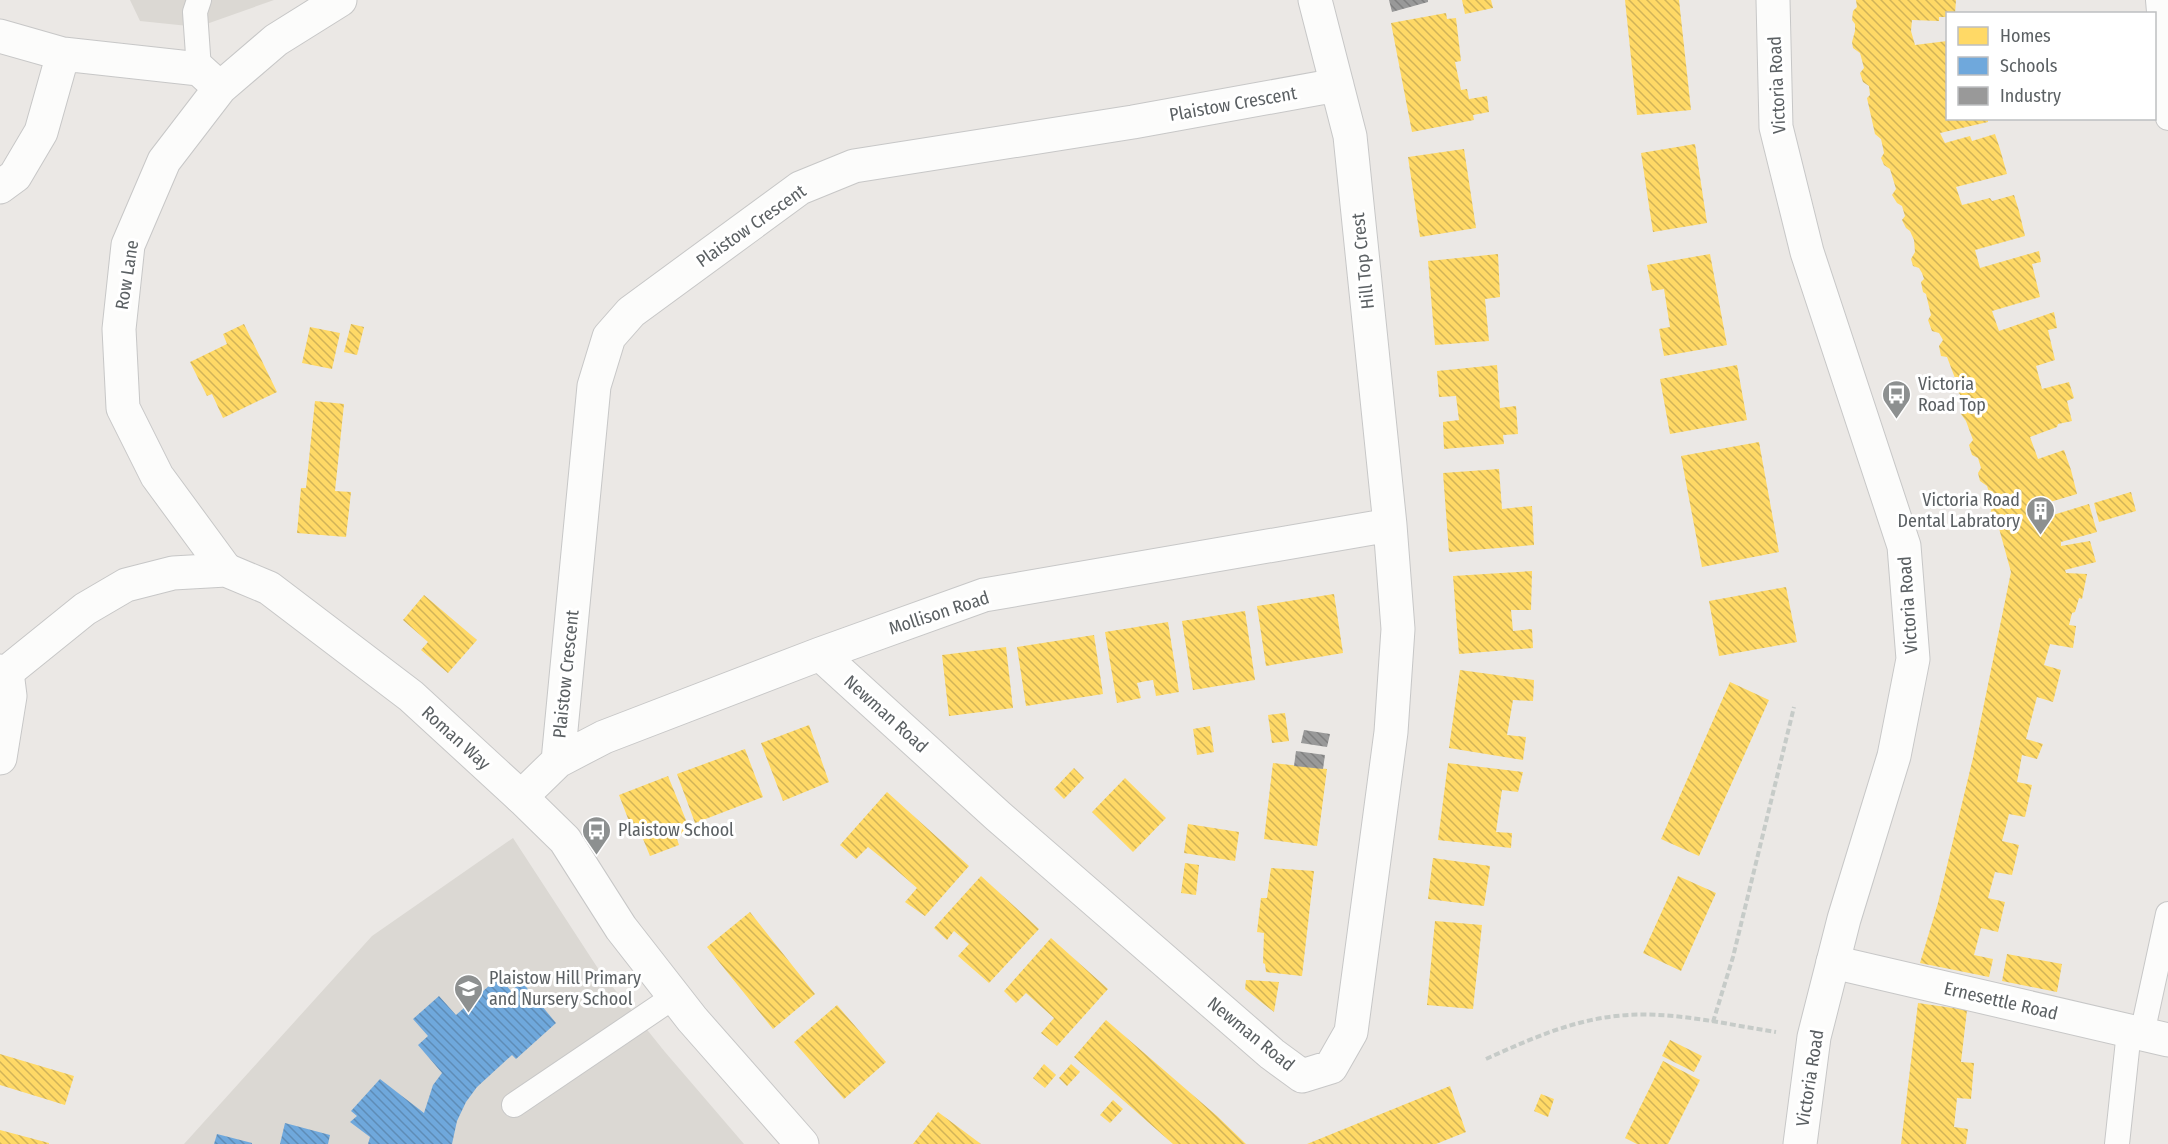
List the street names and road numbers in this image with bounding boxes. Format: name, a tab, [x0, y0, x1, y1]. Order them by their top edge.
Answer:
street label: Victoria Road	[1763, 36, 1791, 134]
street label: Plaistow Crescent	[1168, 82, 1298, 126]
street label: Plaistow Crescent	[692, 180, 810, 272]
street label: Hill Top Crest	[1347, 212, 1379, 310]
street label: Row Lane	[111, 239, 143, 311]
street label: Victoria Road	[1894, 556, 1922, 654]
street label: Mollison Road	[886, 586, 992, 640]
street label: Plaistow Crescent	[548, 609, 584, 739]
street label: Newman Road	[840, 671, 932, 757]
street label: Roman Way	[417, 701, 495, 775]
street label: Ernesettle Road	[1942, 977, 2060, 1025]
street label: Newman Road	[1203, 992, 1299, 1076]
street label: Victoria Road	[1791, 1028, 1829, 1128]

